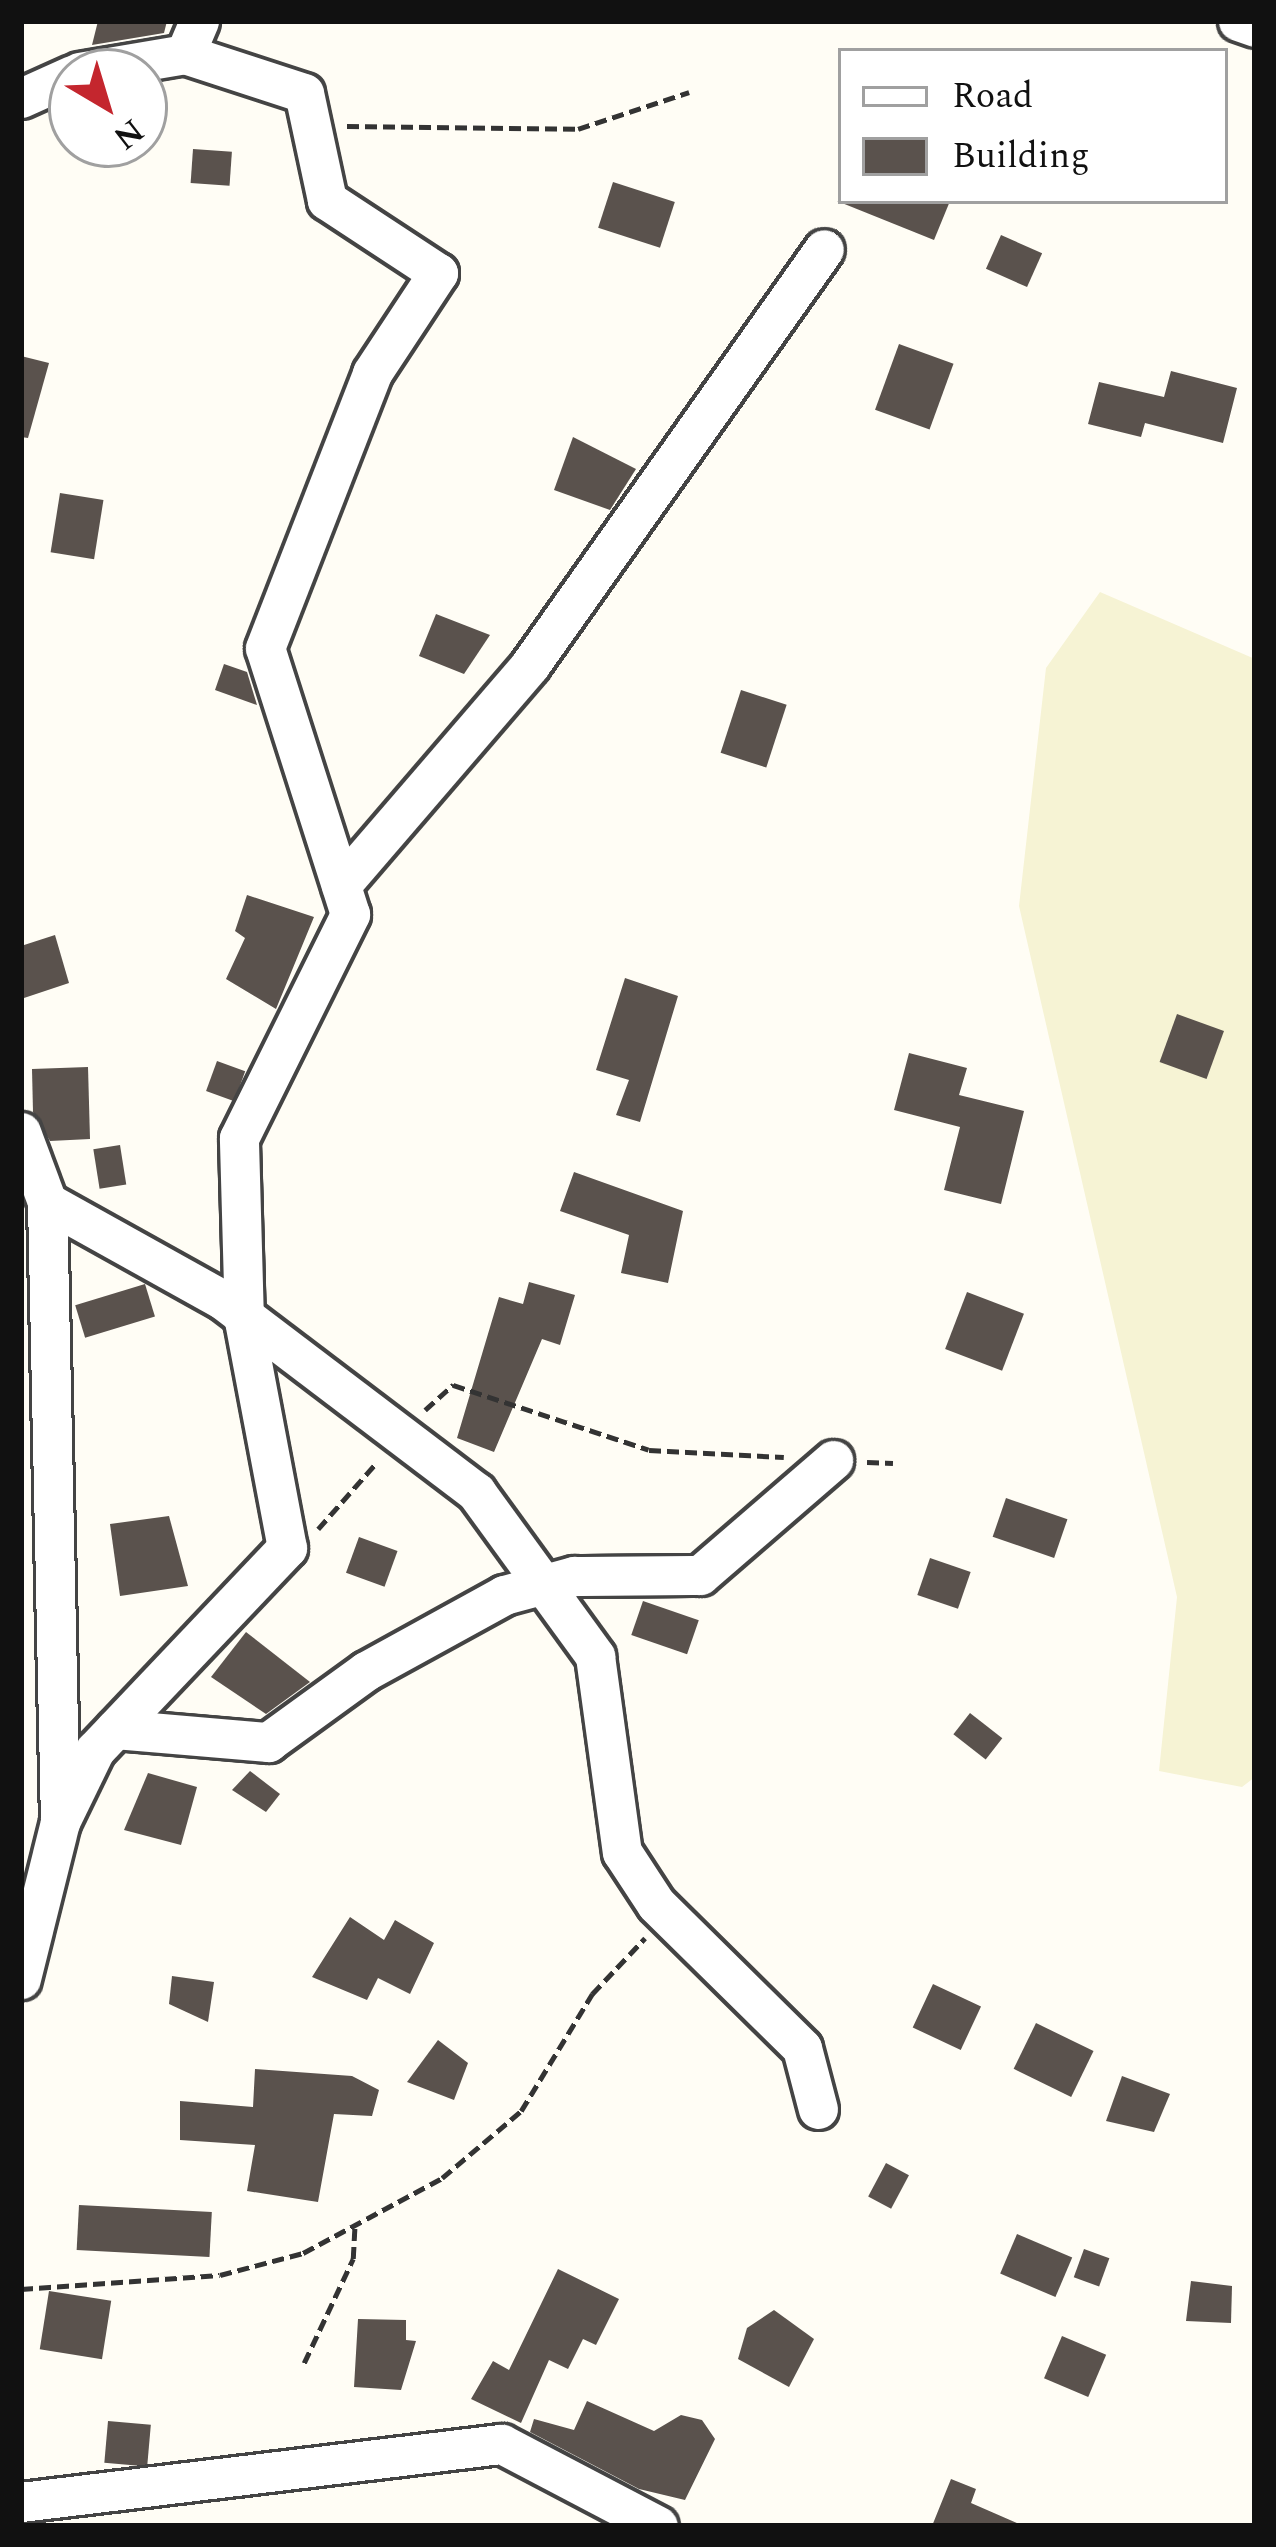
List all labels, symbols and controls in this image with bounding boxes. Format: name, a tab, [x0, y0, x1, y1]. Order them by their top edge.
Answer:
north arrow	[48, 48, 168, 168]
legend	[838, 48, 1228, 204]
text: Road	[952, 69, 1033, 124]
text: N	[102, 106, 154, 162]
text: Building	[952, 129, 1090, 184]

